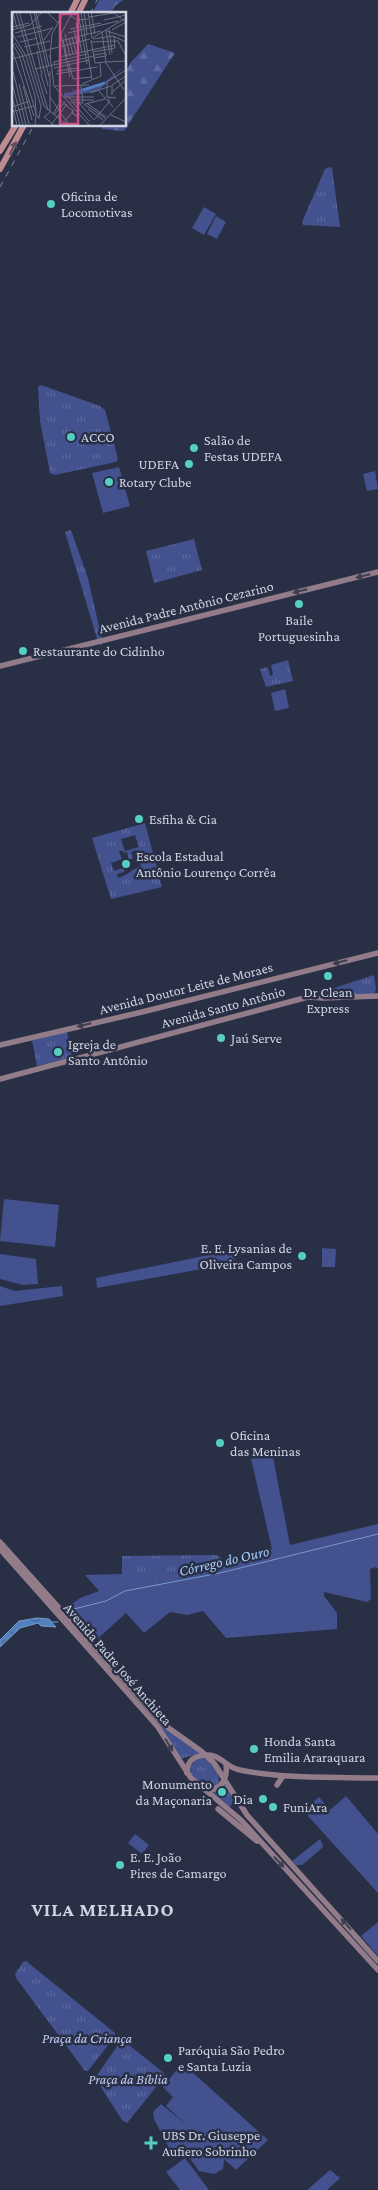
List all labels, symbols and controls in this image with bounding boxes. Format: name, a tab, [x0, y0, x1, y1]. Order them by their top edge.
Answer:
inset map	[12, 12, 126, 126]
one-way arrow	[9, 140, 17, 155]
place label: Oficina de Locomotivas	[61, 188, 132, 220]
marker: Oficina de Locomotivas	[45, 198, 57, 210]
place label: ACCO	[81, 429, 115, 445]
marker: ACCO	[65, 431, 77, 443]
place label: Salão de Festas UDEFA	[204, 432, 282, 464]
marker: Salão de Festas UDEFA	[188, 442, 200, 454]
place label: UDEFA	[138, 456, 179, 472]
marker: UDEFA	[183, 458, 195, 470]
place label: Rotary Clube	[119, 474, 191, 490]
marker: Rotary Clube	[103, 476, 115, 488]
one-way arrow	[355, 572, 370, 580]
street label: Avenida Padre Antônio Cezarino	[97, 578, 275, 636]
one-way arrow	[293, 587, 308, 595]
marker: Baile Portuguesinha	[293, 598, 305, 610]
place label: Baile Portuguesinha	[258, 612, 340, 644]
place label: Restaurante do Cidinho	[33, 643, 165, 659]
marker: Restaurante do Cidinho	[17, 645, 29, 657]
place label: Esfiha & Cia	[149, 811, 217, 827]
marker: Esfiha & Cia	[133, 813, 145, 825]
place label: Escola Estadual Antônio Lourenço Corrêa	[136, 848, 277, 880]
marker: Escola Estadual Antônio Lourenço Corrêa	[120, 858, 132, 870]
street label: Avenida Doutor Leite de Moraes	[98, 959, 274, 1017]
one-way arrow	[332, 959, 347, 967]
marker: Dr Clean Express	[322, 970, 334, 982]
street label: Avenida Santo Antônio	[159, 983, 287, 1031]
place label: Dr Clean Express	[303, 984, 353, 1016]
one-way arrow	[77, 1021, 92, 1029]
place label: Jaú Serve	[229, 1030, 282, 1046]
marker: Jaú Serve	[215, 1032, 227, 1044]
place label: Igreja de Santo Antônio	[68, 1036, 148, 1068]
marker: Igreja de Santo Antônio	[52, 1046, 64, 1058]
place label: E. E. Lysanias de Oliveira Campos	[200, 1240, 292, 1272]
marker: E. E. Lysanias de Oliveira Campos	[296, 1250, 308, 1262]
place label: Oficina das Meninas	[230, 1427, 300, 1459]
marker: Oficina das Meninas	[214, 1437, 226, 1449]
water label: Córrego do Ouro	[177, 1543, 271, 1580]
street label: Avenida Padre José Anchieta	[60, 1600, 176, 1729]
place label: Honda Santa Emilia Araraquara	[264, 1733, 366, 1765]
one-way arrow	[165, 1738, 174, 1751]
marker: Honda Santa Emilia Araraquara	[248, 1743, 260, 1755]
place label: Monumento da Maçonaria	[136, 1776, 213, 1808]
marker: Monumento da Maçonaria	[216, 1786, 228, 1798]
place label: Dia	[234, 1791, 254, 1807]
marker: Dia	[257, 1793, 269, 1805]
place label: FuniAra	[283, 1799, 328, 1815]
marker: FuniAra	[267, 1801, 279, 1813]
place label: E. E. João Pires de Camargo	[130, 1849, 227, 1881]
one-way arrow	[273, 1856, 285, 1868]
marker: E. E. João Pires de Camargo	[114, 1859, 126, 1871]
district label: VILA MELHADO	[30, 1899, 175, 1920]
one-way arrow	[340, 1918, 351, 1931]
park label: Praça da Criança	[42, 2030, 133, 2046]
place label: Paróquia São Pedro e Santa Luzia	[178, 2042, 285, 2074]
marker: Paróquia São Pedro e Santa Luzia	[162, 2052, 174, 2064]
park label: Praça da Bíblia	[88, 2071, 168, 2087]
place label: UBS Dr. Giuseppe Aufiero Sobrinho	[162, 2127, 260, 2159]
marker: UBS Dr. Giuseppe Aufiero Sobrinho	[144, 2136, 158, 2150]

